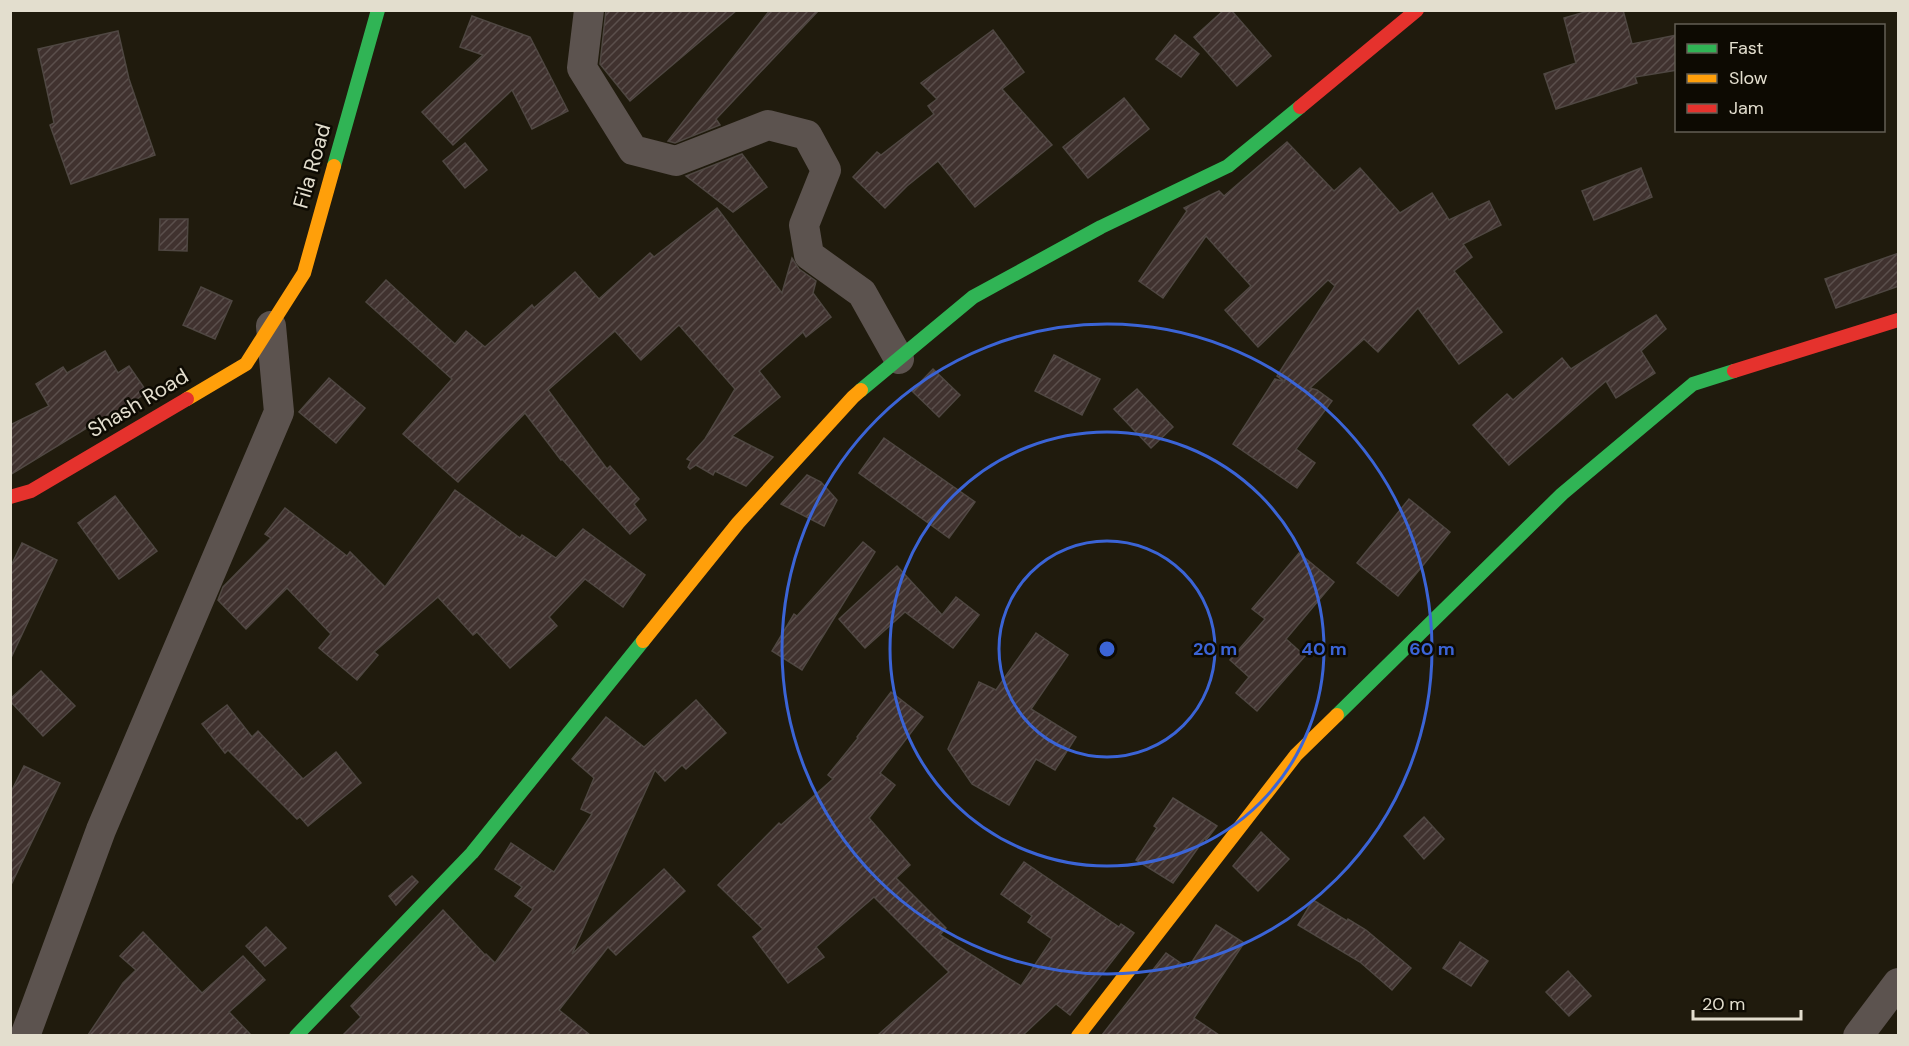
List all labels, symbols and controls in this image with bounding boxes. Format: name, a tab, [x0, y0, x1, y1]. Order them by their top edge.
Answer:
legend	[1675, 24, 1885, 132]
text: Fast	[1729, 36, 1764, 60]
text: Slow	[1729, 66, 1768, 90]
text: Jam	[1729, 96, 1764, 120]
street label: Fila Road	[287, 120, 337, 212]
street label: Shash Road	[82, 362, 194, 444]
text: 20 m	[1193, 637, 1237, 661]
text: 40 m	[1301, 637, 1347, 661]
text: 60 m	[1409, 637, 1455, 661]
centre of rings	[1097, 639, 1117, 659]
scale bar	[1693, 983, 1801, 1021]
text: 20 m	[1702, 992, 1745, 1016]

